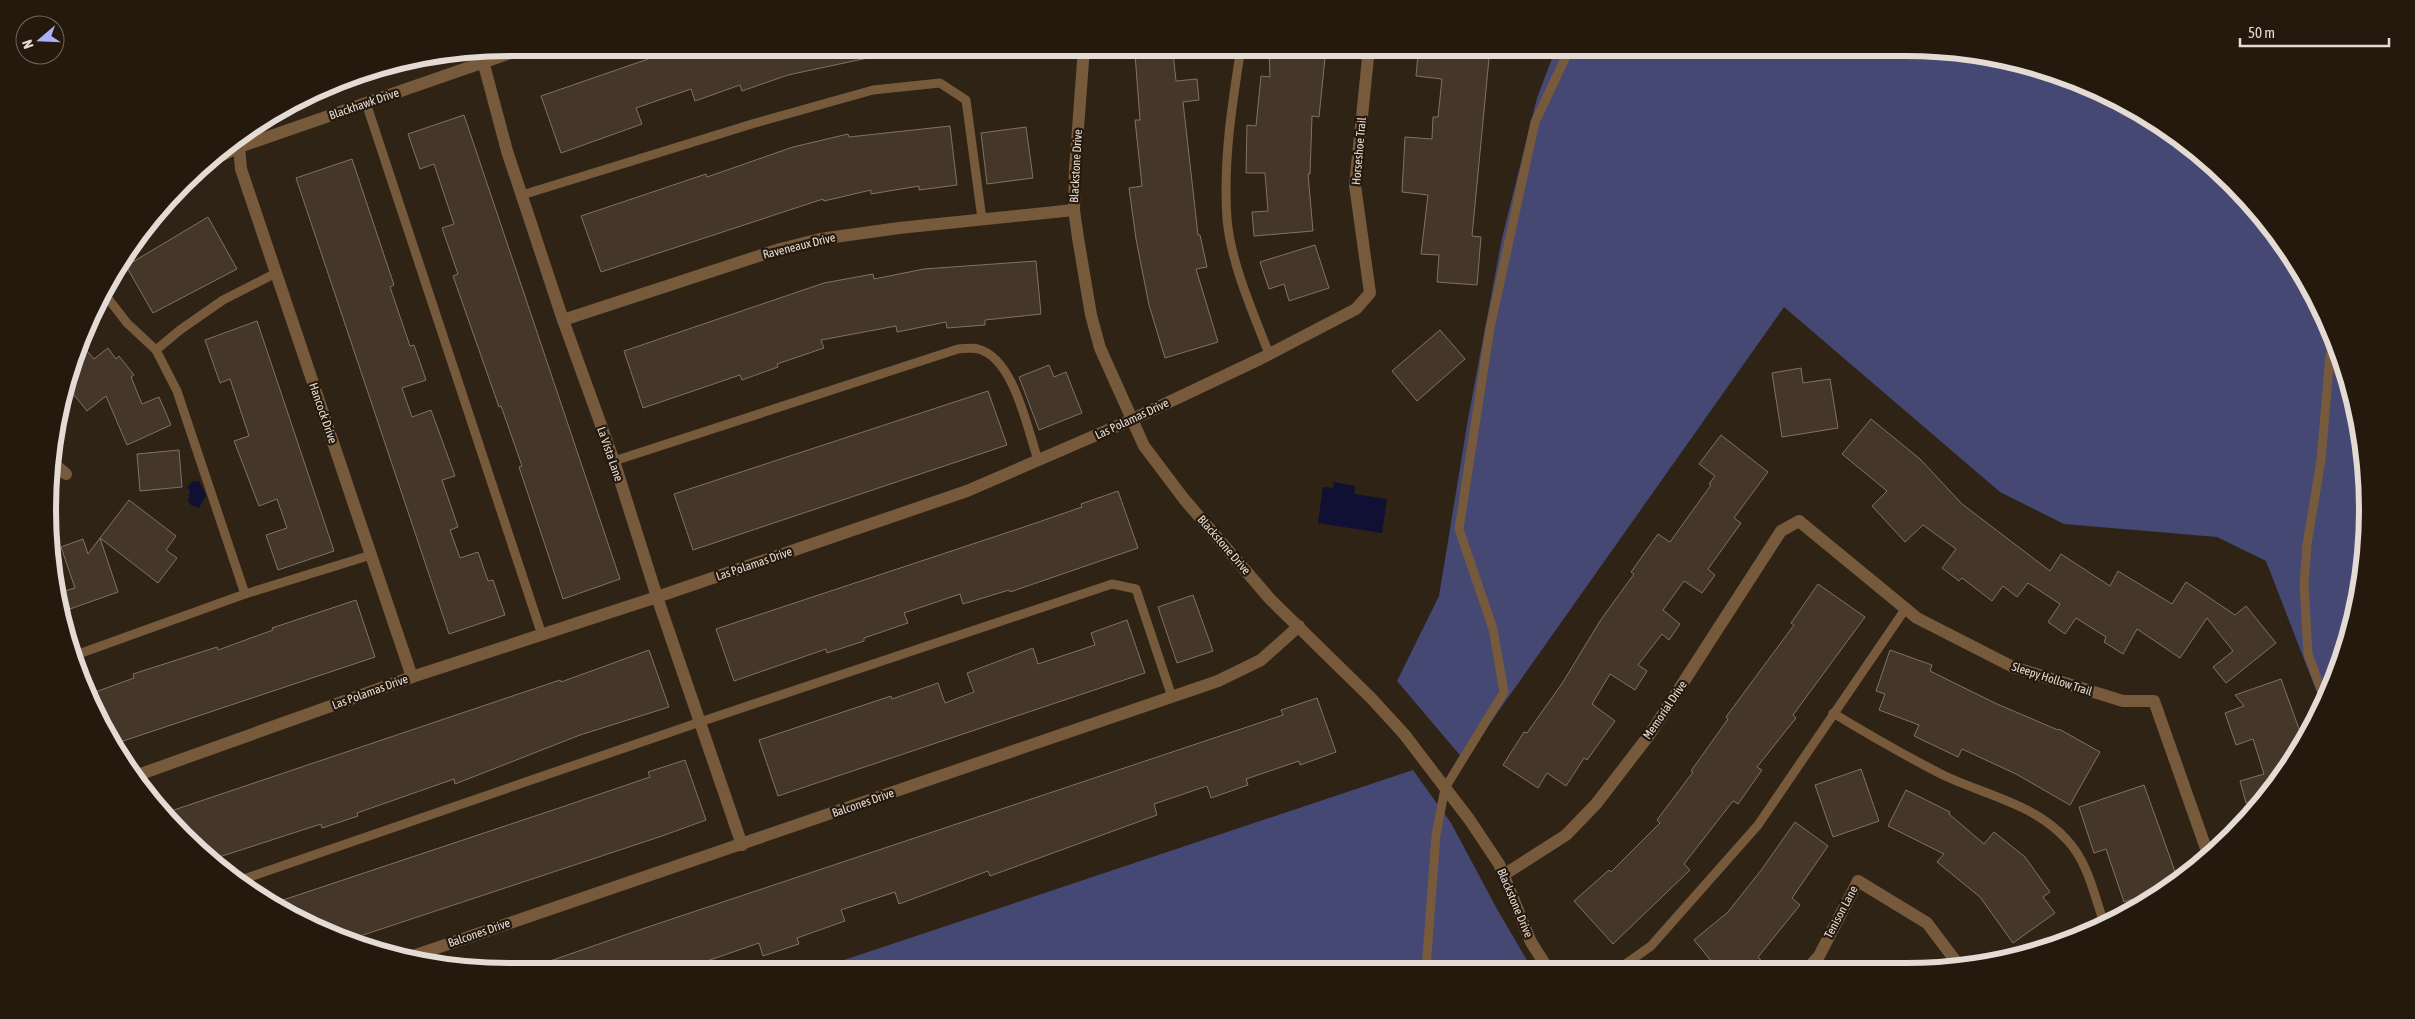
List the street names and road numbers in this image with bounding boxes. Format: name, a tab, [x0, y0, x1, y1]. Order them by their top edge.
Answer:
street label: Blackhawk Drive	[327, 86, 401, 122]
street label: Horseshoe Trail	[1349, 116, 1369, 185]
street label: Blackstone Drive	[1067, 129, 1085, 203]
street label: Raveneaux Drive	[761, 230, 837, 262]
street label: Hancock Drive	[306, 381, 340, 445]
street label: Las Polamas Drive	[1093, 396, 1171, 442]
street label: La Vista Lane	[594, 425, 626, 483]
street label: Blackstone Drive	[1195, 513, 1253, 577]
street label: Las Polamas Drive	[714, 544, 794, 584]
street label: Sleepy Hollow Trail	[2010, 659, 2095, 699]
street label: Las Polamas Drive	[330, 672, 410, 712]
street label: Memorial Drive	[1640, 678, 1690, 742]
street label: Balcones Drive	[830, 786, 896, 820]
street label: Blackstone Drive	[1494, 866, 1536, 940]
street label: Tenison Lane	[1821, 883, 1861, 941]
street label: Balcones Drive	[446, 916, 512, 950]

